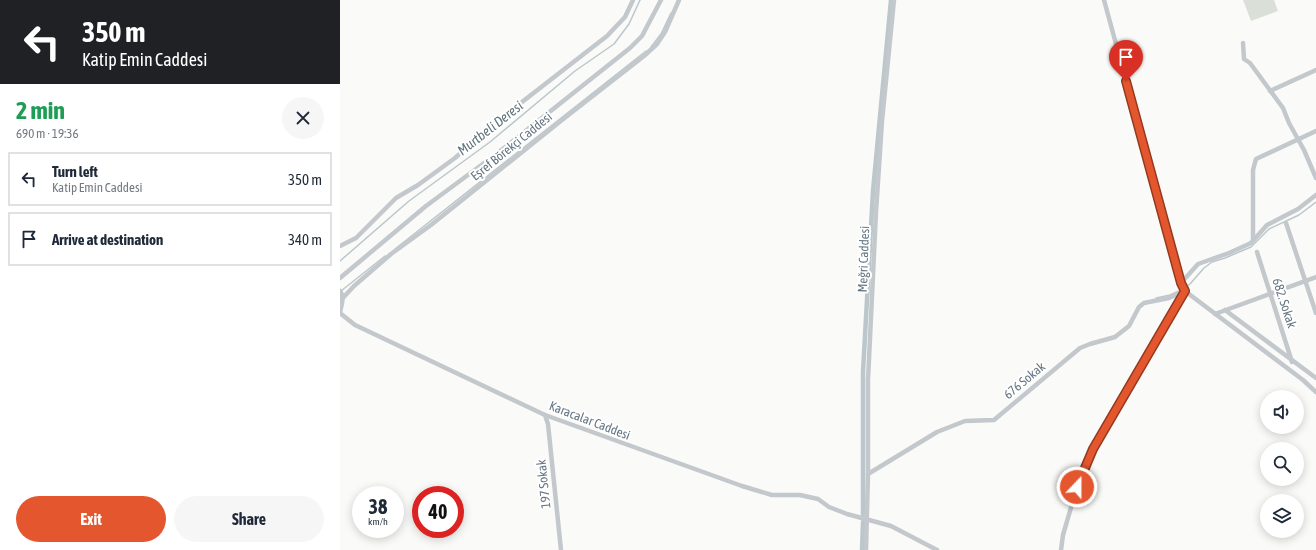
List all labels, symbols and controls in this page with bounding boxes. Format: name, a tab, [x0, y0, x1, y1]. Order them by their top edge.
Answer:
icon: left	[16, 16, 68, 68]
text: 350 m	[82, 16, 145, 48]
pin	[1109, 40, 1143, 81]
icon: arrive	[1115, 46, 1137, 68]
text: Katip Emin Caddesi	[82, 49, 207, 70]
text: 2 min	[16, 97, 65, 124]
button: close	[282, 97, 324, 139]
water label: Murtbeli Deresi	[454, 98, 526, 158]
street label: Eşref Börekçi Caddesi	[468, 109, 555, 184]
text: 690 m · 19:36	[16, 126, 79, 141]
text: Turn left	[52, 163, 98, 180]
icon: left	[18, 168, 40, 190]
text: 350 m	[288, 171, 322, 188]
text: Katip Emin Caddesi	[52, 180, 143, 195]
street label: Meğri Caddesi	[855, 226, 872, 293]
icon: arrive	[18, 228, 40, 250]
text: Arrive at destination	[52, 231, 163, 248]
text: 340 m	[288, 231, 322, 248]
street label: 682. Sokak	[1269, 276, 1300, 330]
street label: 676 Sokak	[1001, 359, 1048, 402]
map controls	[1260, 390, 1304, 538]
button: sound	[1260, 390, 1304, 434]
street label: Karacalar Caddesi	[547, 398, 632, 443]
button: search	[1260, 442, 1304, 486]
street label: 197 Sokak	[533, 458, 554, 509]
position arrow	[1056, 466, 1098, 508]
speed limit sign: 40	[412, 486, 464, 538]
button: layers	[1260, 494, 1304, 538]
text: 38	[369, 495, 387, 518]
button: Exit	[16, 496, 166, 542]
button: Share	[174, 496, 324, 542]
text: km/h	[368, 516, 388, 527]

